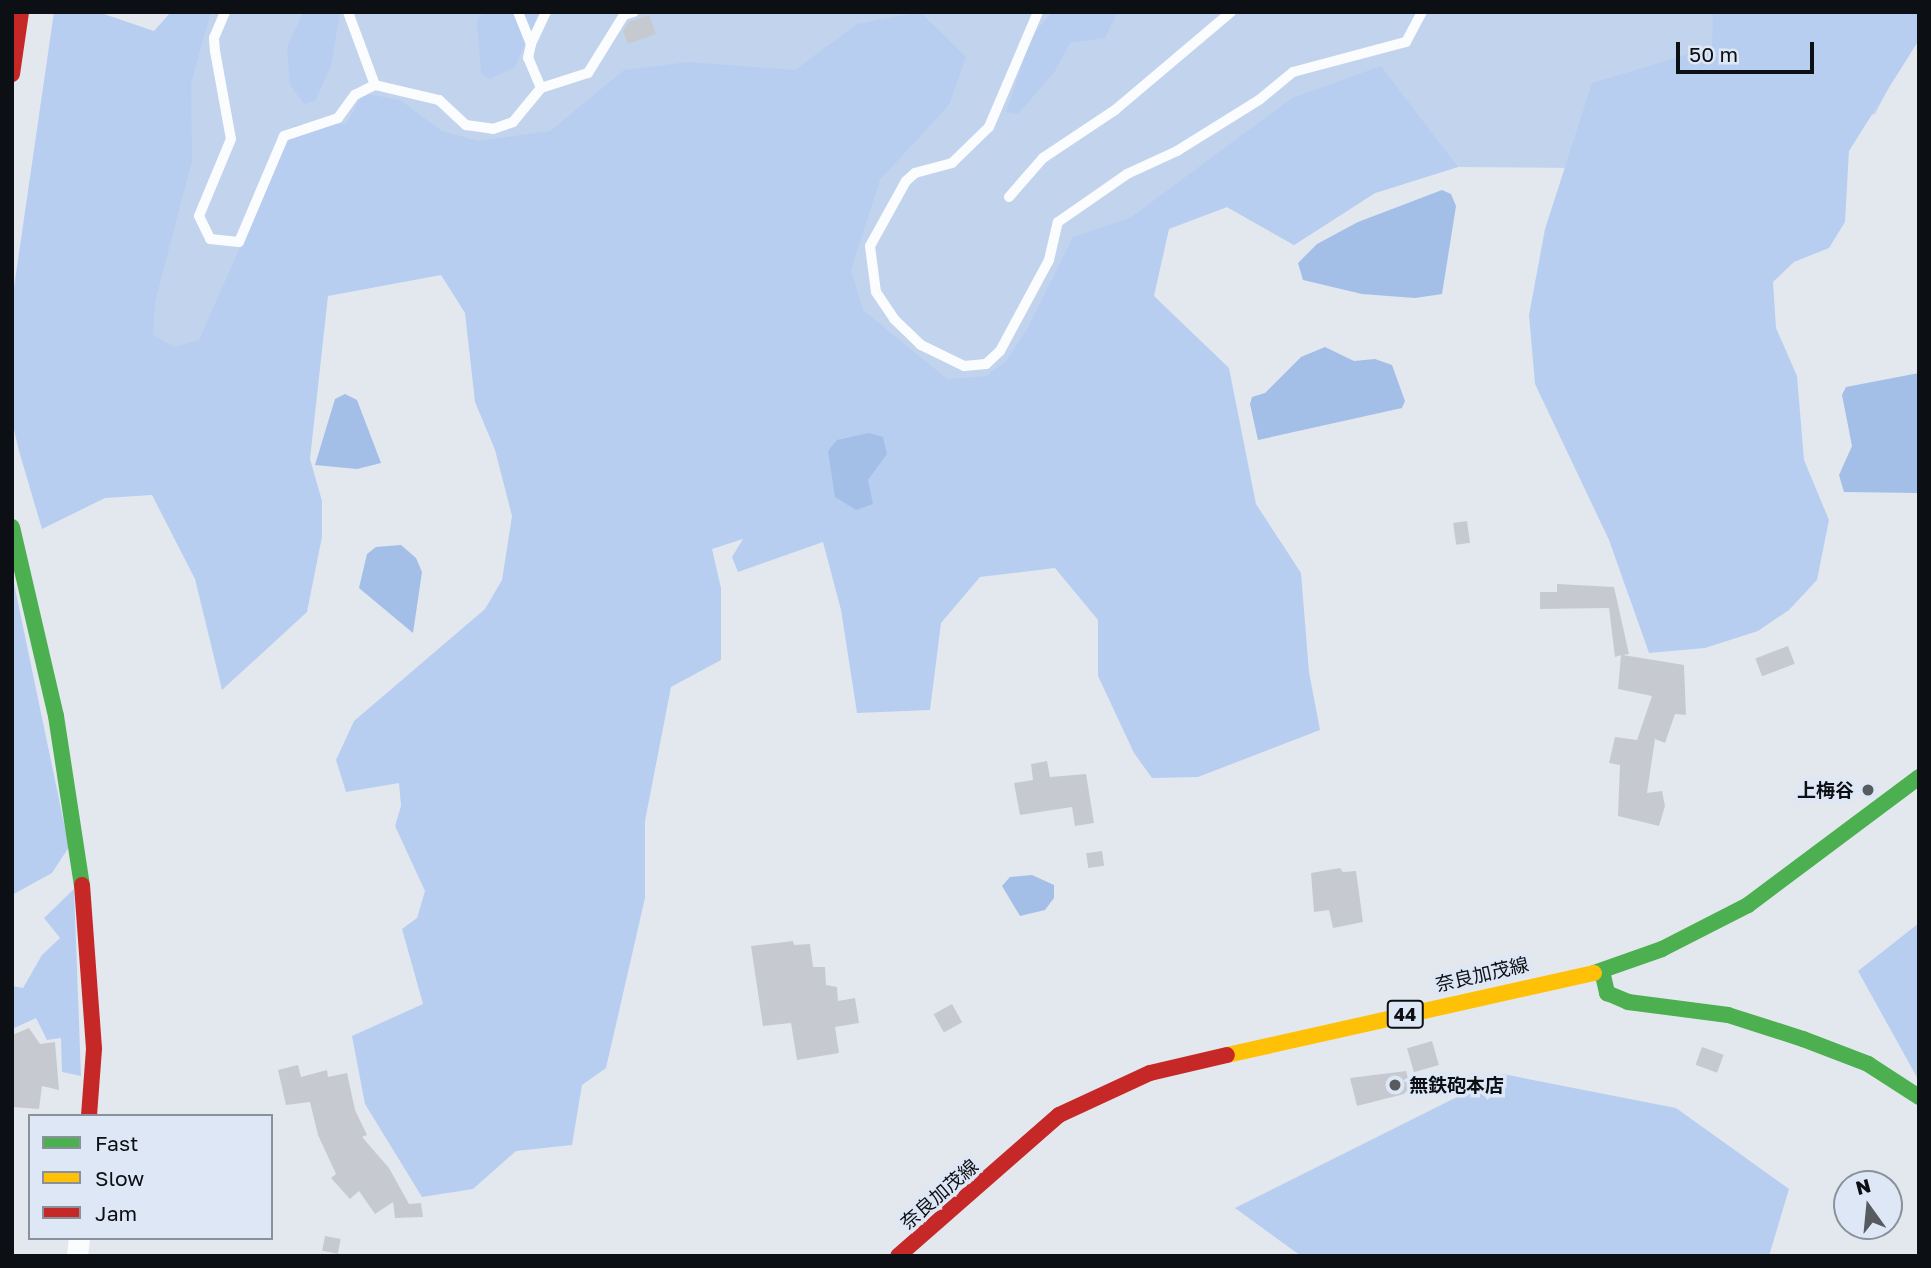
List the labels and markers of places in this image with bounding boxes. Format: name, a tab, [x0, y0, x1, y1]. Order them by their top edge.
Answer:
place label: 上梅谷	[1797, 779, 1854, 801]
marker: 上梅谷	[1860, 782, 1876, 798]
place label: 無鉄砲本店	[1409, 1074, 1504, 1096]
marker: 無鉄砲本店	[1387, 1077, 1403, 1093]

